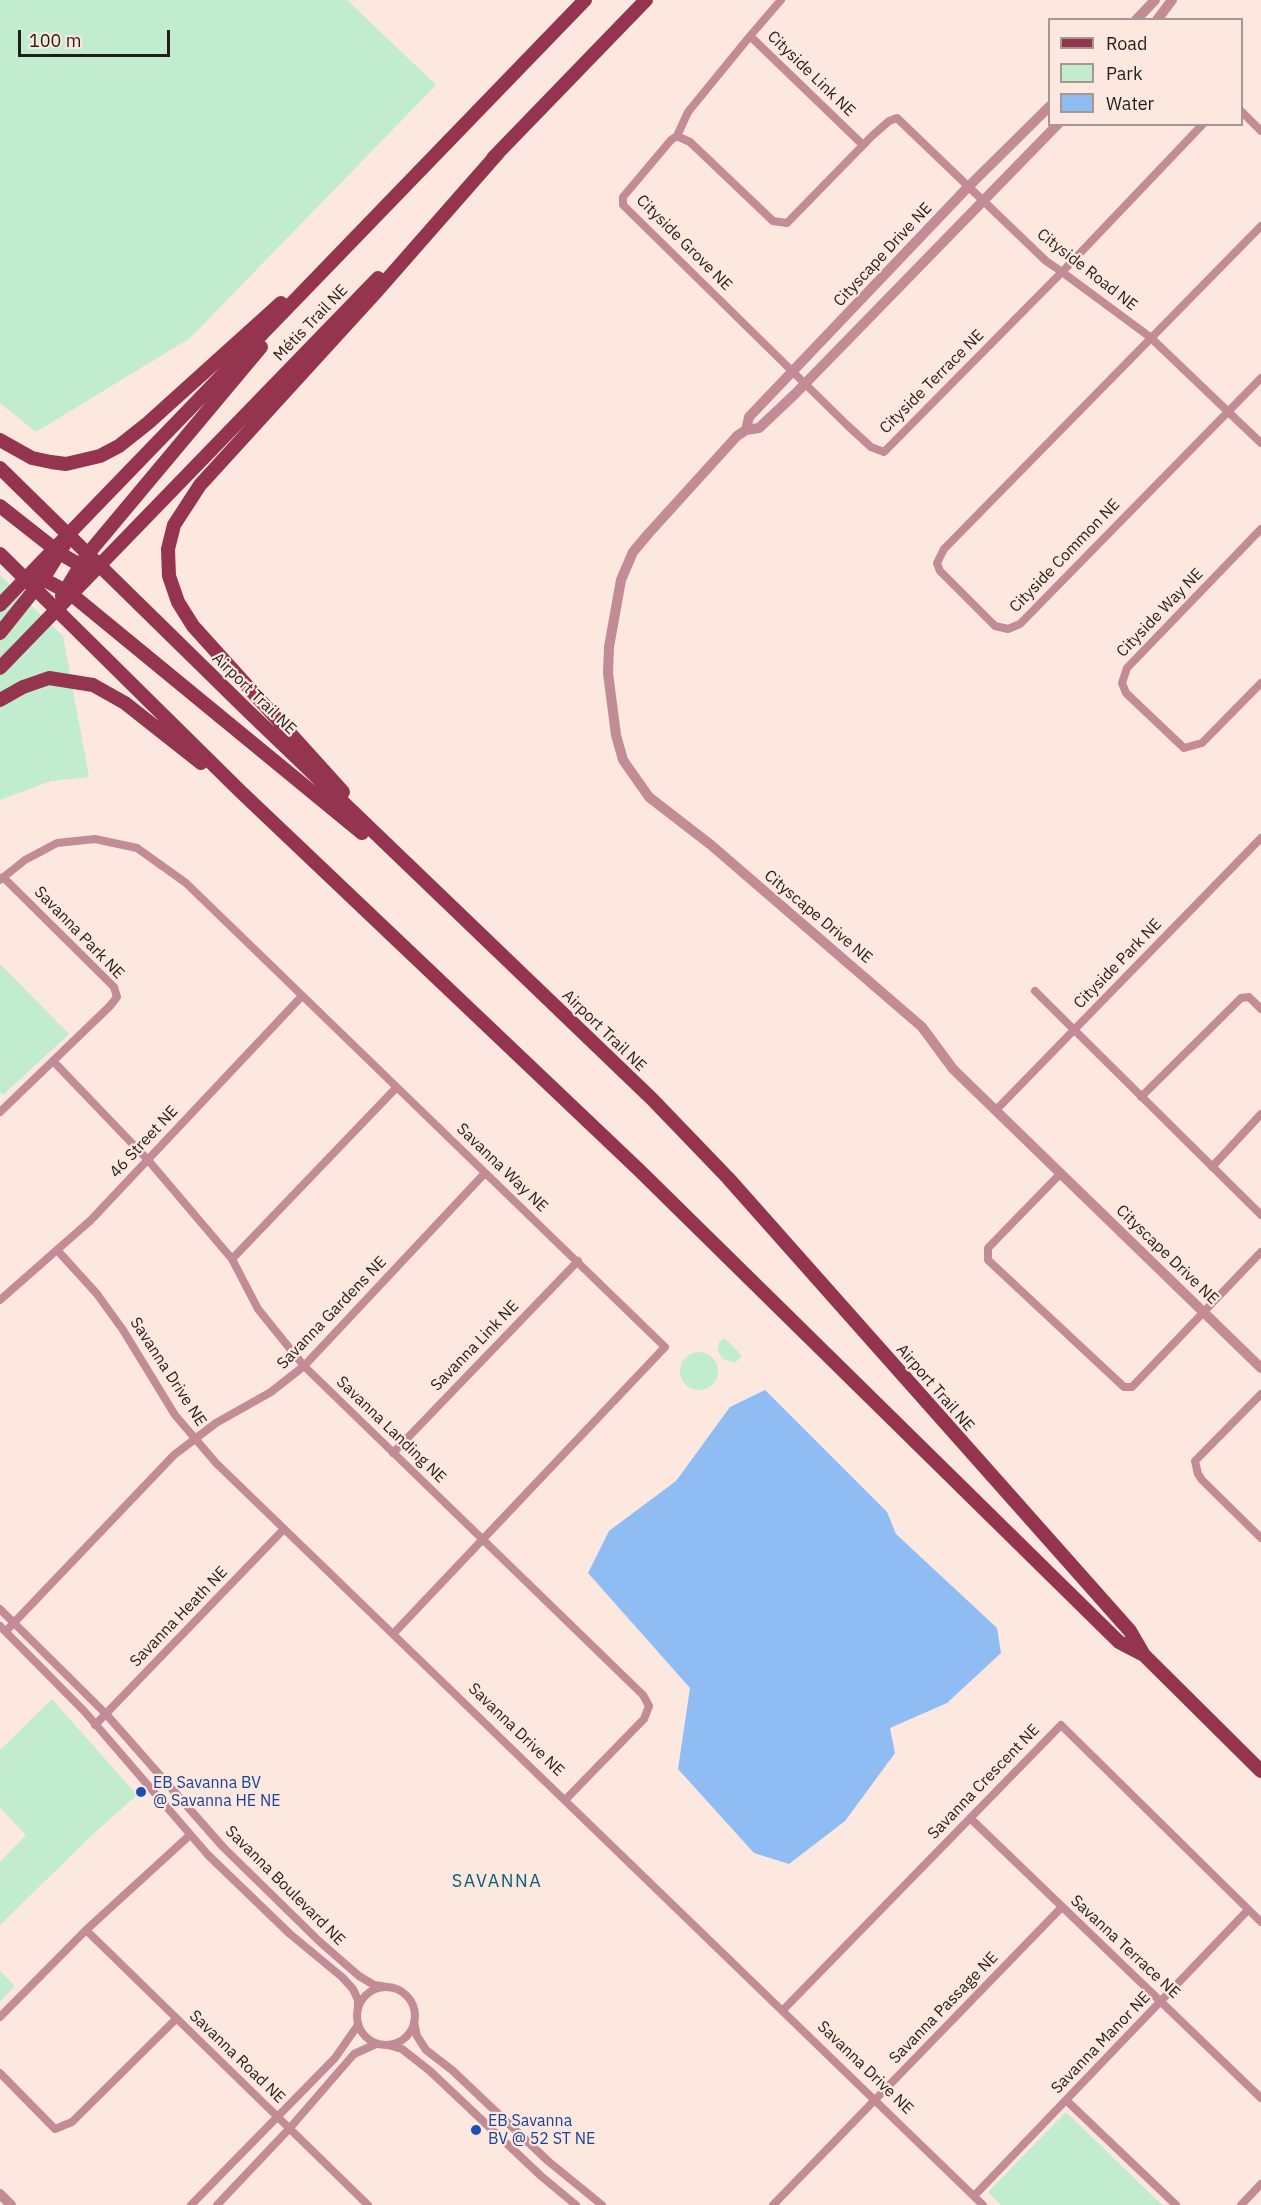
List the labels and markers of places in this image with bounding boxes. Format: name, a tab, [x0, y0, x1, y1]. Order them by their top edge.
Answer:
place label: EB Savanna BV @ Savanna HE NE	[153, 1773, 281, 1811]
marker: EB Savanna BV @ Savanna HE NE	[134, 1785, 148, 1799]
place label: EB Savanna BV @ 52 ST NE	[488, 2111, 595, 2149]
marker: EB Savanna BV @ 52 ST NE	[469, 2123, 483, 2137]

